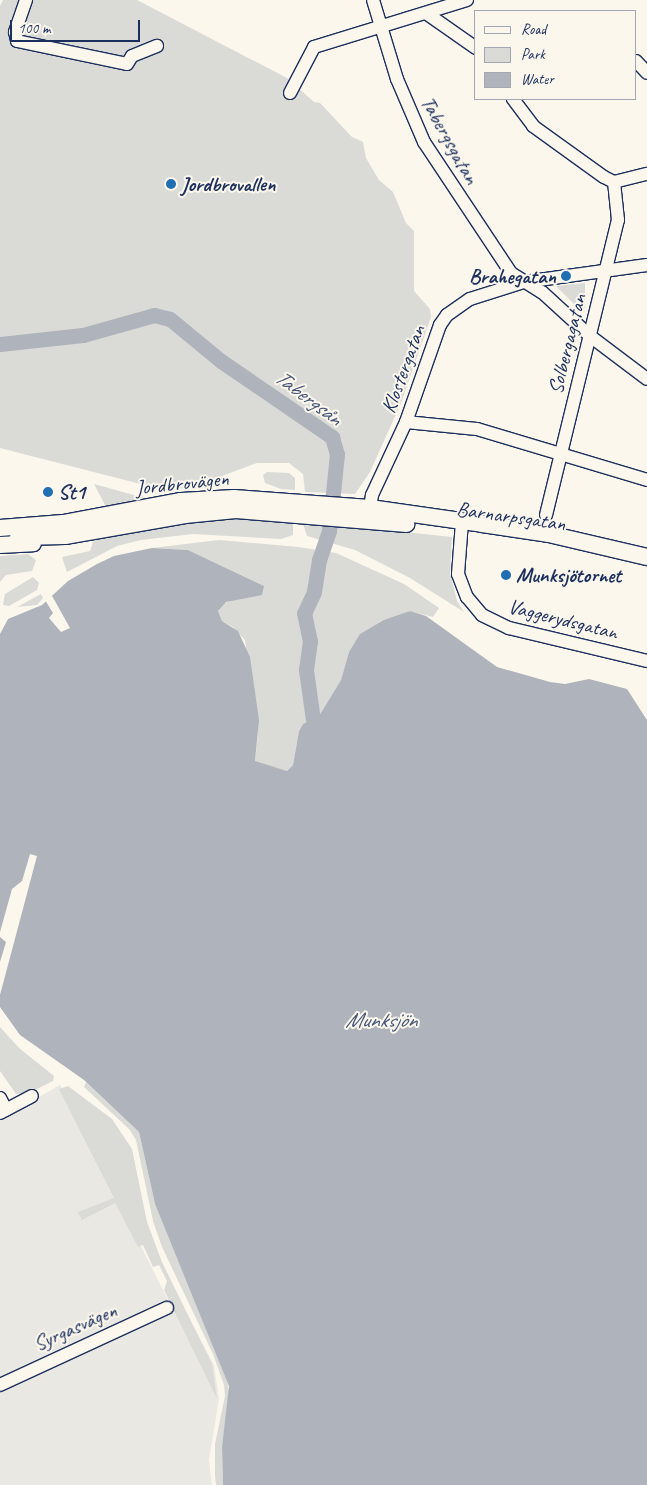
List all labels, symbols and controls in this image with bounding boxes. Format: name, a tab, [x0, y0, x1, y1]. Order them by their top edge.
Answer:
scale bar	[12, 10, 142, 42]
legend	[474, 10, 637, 100]
text: 100 m	[18, 19, 50, 38]
text: Road	[521, 20, 546, 39]
text: Park	[521, 45, 545, 64]
text: Water	[521, 70, 554, 89]
street label: Tabergsgatan	[416, 92, 484, 188]
place label: Jordbrovallen	[181, 171, 275, 197]
marker: Jordbrovallen	[165, 178, 177, 190]
place label: Brahegatan	[469, 263, 556, 289]
marker: Brahegatan	[560, 270, 572, 282]
street label: Solbergagatan	[542, 291, 592, 397]
street label: Klostergatan	[375, 322, 431, 416]
water label: Tabergsån	[269, 364, 347, 432]
street label: Jordbrovägen	[134, 466, 230, 500]
place label: St1	[58, 479, 85, 505]
marker: St1	[42, 486, 54, 498]
street label: Barnarpsgatan	[455, 496, 567, 536]
place label: Munksjötornet	[516, 562, 621, 588]
marker: Munksjötornet	[500, 569, 512, 581]
street label: Vaggerydsgatan	[506, 593, 620, 645]
water label: Munksjön	[345, 1008, 417, 1034]
street label: Syrgasvägen	[30, 1298, 120, 1356]

